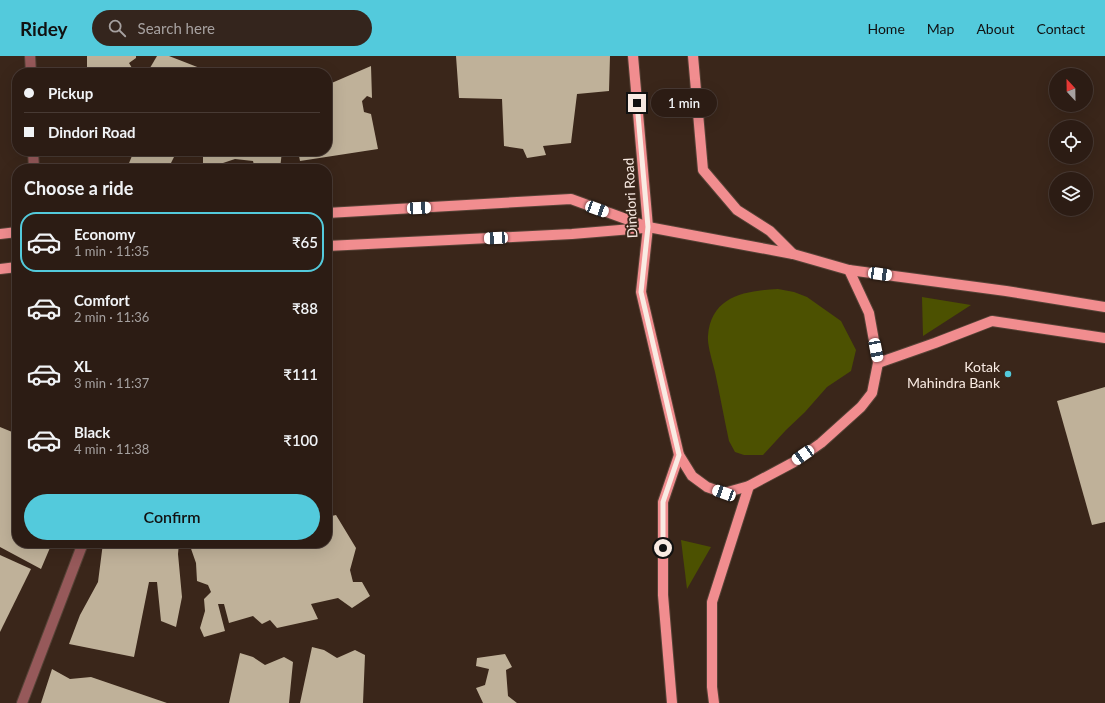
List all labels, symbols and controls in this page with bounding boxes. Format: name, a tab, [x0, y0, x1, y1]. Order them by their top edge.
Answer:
search box	[92, 10, 372, 46]
text: Ridey	[20, 17, 68, 40]
icon: search	[106, 17, 128, 39]
text: Search here	[138, 19, 215, 37]
text: Home	[867, 20, 905, 37]
text: Map	[927, 20, 954, 37]
text: About	[976, 20, 1014, 37]
text: Contact	[1036, 20, 1085, 37]
north arrow	[1049, 68, 1093, 112]
map controls	[1049, 68, 1093, 216]
text: Pickup	[48, 84, 93, 102]
callout: 1 min	[651, 89, 717, 117]
route end	[628, 94, 646, 112]
text: 1 min	[668, 95, 700, 111]
button: locate	[1049, 120, 1093, 164]
text: Dindori Road	[48, 123, 136, 141]
street label: Dindori Road	[619, 157, 641, 239]
button: layers	[1049, 172, 1093, 216]
text: Choose a ride	[24, 177, 133, 199]
car	[584, 199, 610, 219]
car	[407, 201, 431, 215]
icon: car	[26, 224, 62, 260]
text: Economy	[74, 225, 135, 243]
car	[484, 231, 508, 245]
text: ₹65	[292, 233, 318, 251]
text: 1 min · 11:35	[74, 243, 149, 259]
car	[867, 266, 893, 282]
icon: car	[26, 290, 62, 326]
text: Comfort	[74, 291, 130, 309]
text: ₹88	[292, 299, 318, 317]
text: 2 min · 11:36	[74, 309, 149, 325]
car	[868, 337, 884, 363]
icon: car	[26, 356, 62, 392]
text: XL	[74, 357, 92, 375]
place label: Kotak Mahindra Bank	[907, 358, 1001, 391]
text: ₹111	[283, 365, 318, 383]
marker: Kotak Mahindra Bank	[1003, 369, 1013, 379]
text: 3 min · 11:37	[74, 375, 149, 391]
icon: car	[26, 422, 62, 458]
text: Black	[74, 423, 110, 441]
text: ₹100	[283, 431, 318, 449]
text: 4 min · 11:38	[74, 441, 149, 457]
car	[790, 443, 816, 467]
car	[711, 483, 737, 503]
button: Confirm	[24, 494, 320, 540]
route start	[654, 539, 672, 557]

